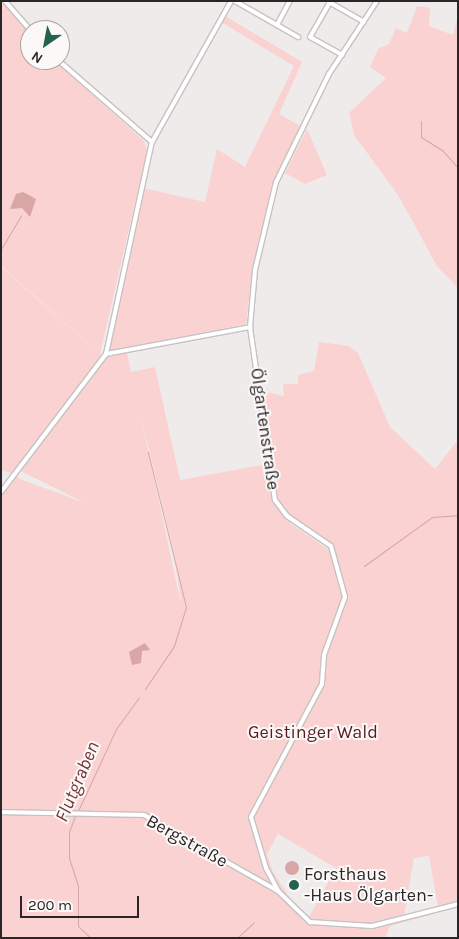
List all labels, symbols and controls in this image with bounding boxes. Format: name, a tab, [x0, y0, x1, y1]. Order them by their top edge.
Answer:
north arrow	[20, 20, 70, 70]
text: N	[28, 47, 46, 67]
street label: Ölgartenstraße	[246, 367, 284, 491]
park label: Geistinger Wald	[248, 721, 378, 743]
water label: Flutgraben	[51, 738, 105, 826]
street label: Bergstraße	[143, 810, 231, 872]
place label: Forsthaus -Haus Ölgarten-	[304, 864, 433, 906]
marker: Forsthaus -Haus Ölgarten-	[288, 879, 300, 891]
scale bar	[22, 886, 141, 918]
text: 200 m	[28, 896, 72, 914]

